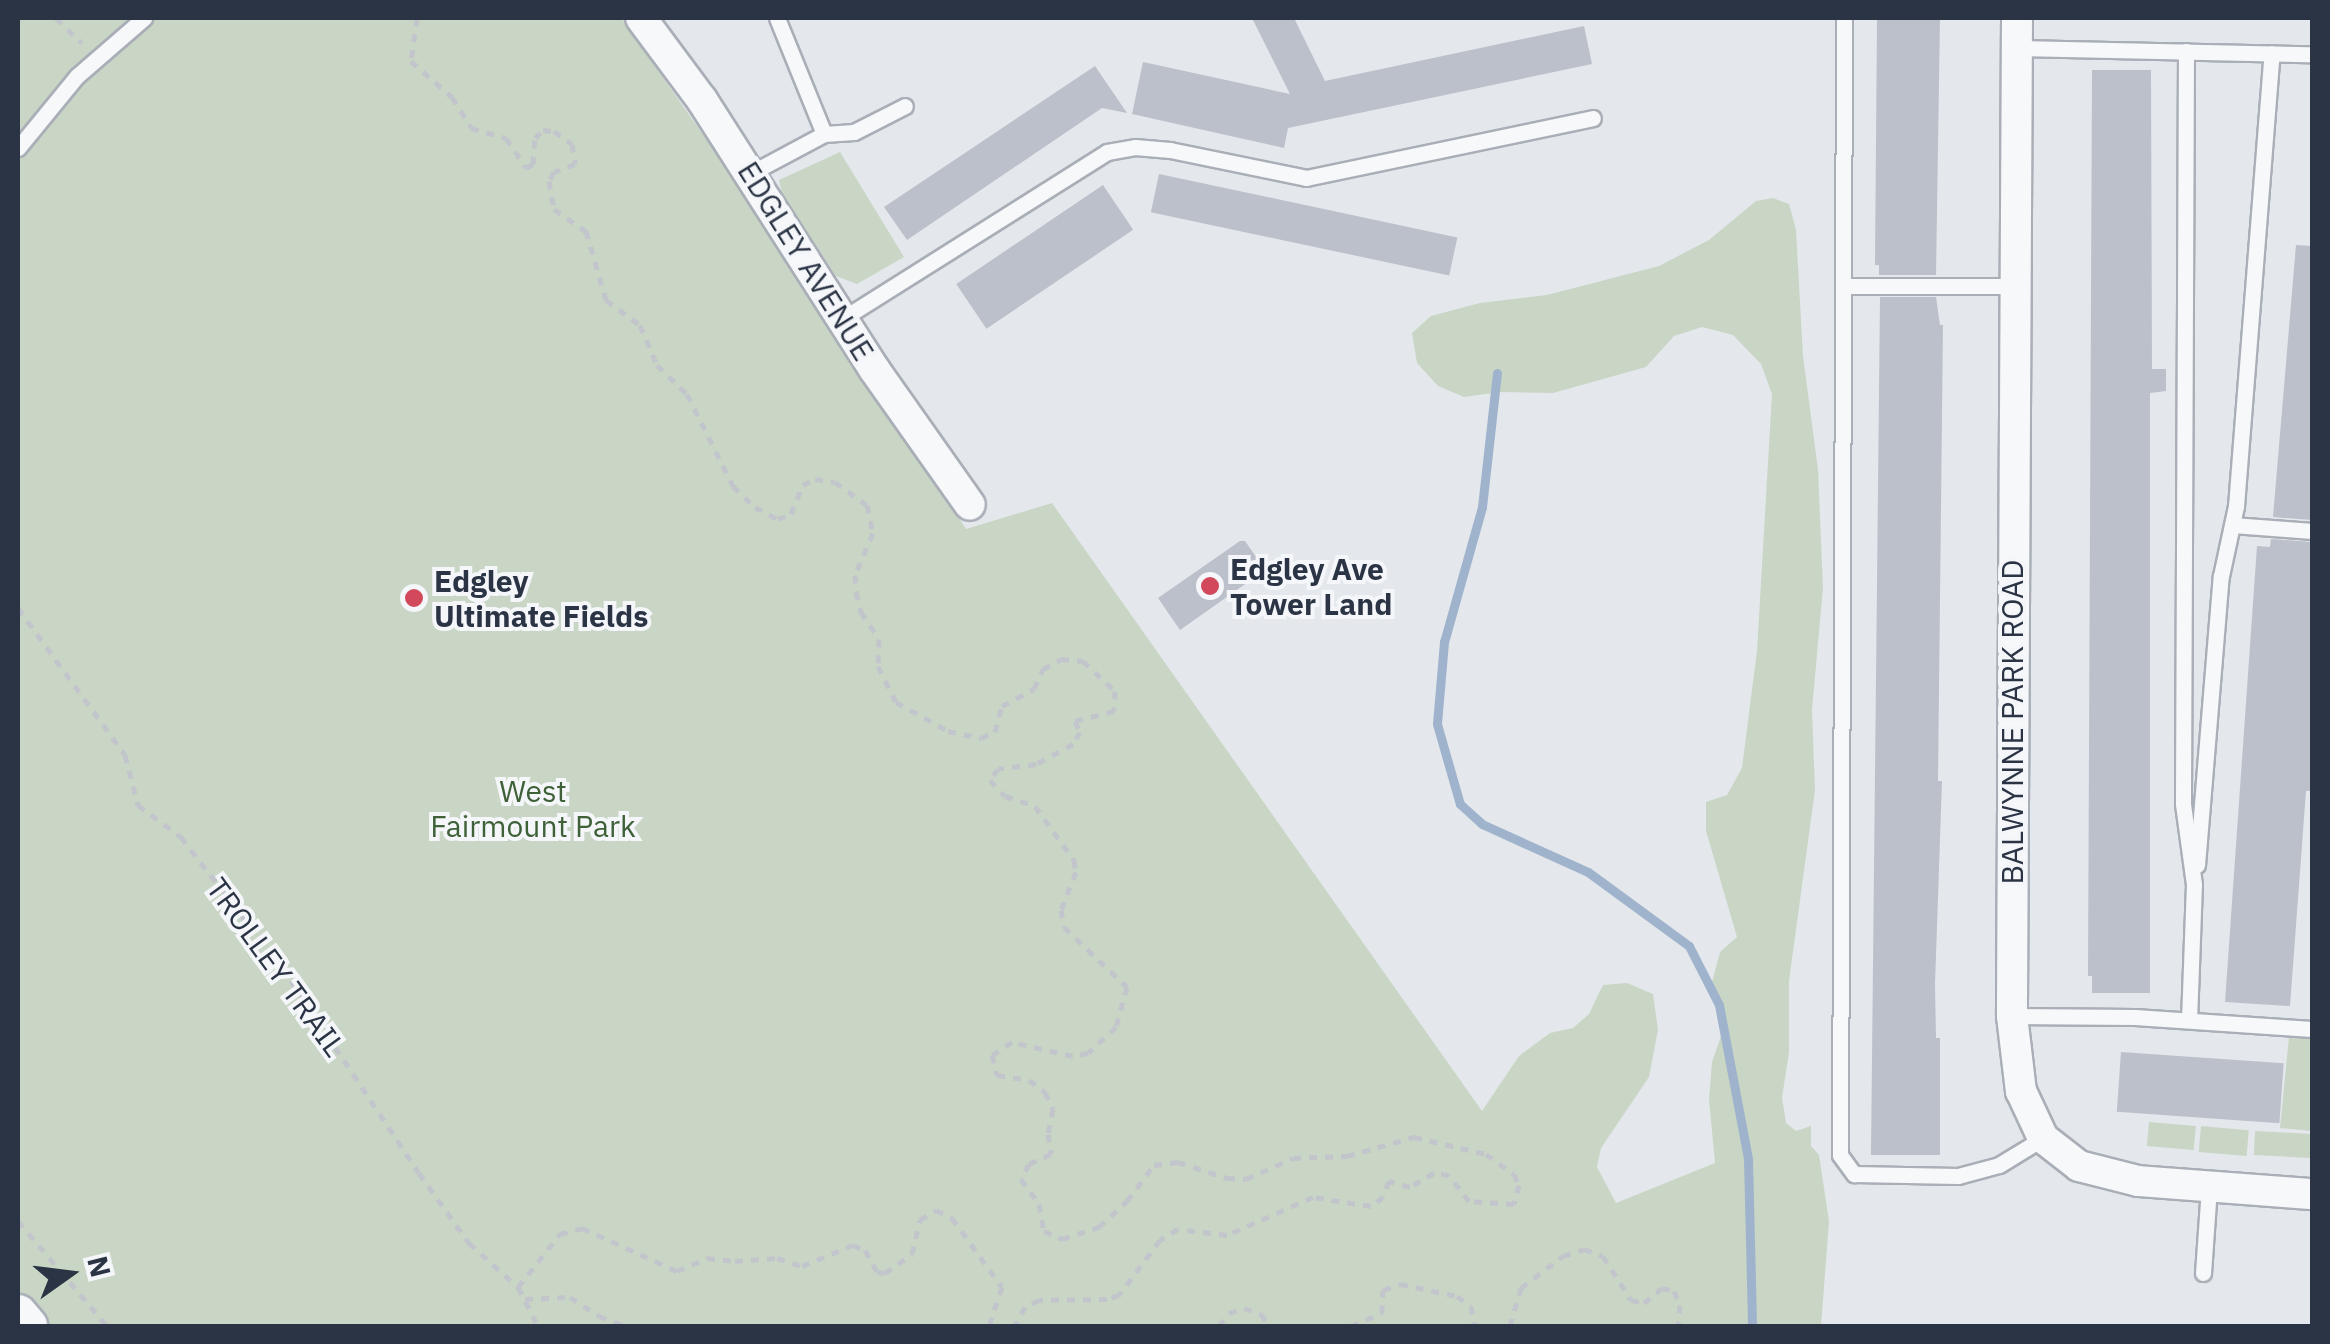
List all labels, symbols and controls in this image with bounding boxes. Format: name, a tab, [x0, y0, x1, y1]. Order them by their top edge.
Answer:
street label: EDGLEY AVENUE	[730, 155, 882, 367]
place label: Edgley Ave Tower Land	[1230, 551, 1392, 622]
street label: BALWYNNE PARK ROAD	[1994, 560, 2030, 884]
place label: Edgley Ultimate Fields	[434, 563, 648, 634]
marker: Edgley Ave Tower Land	[1199, 575, 1221, 597]
marker: Edgley Ultimate Fields	[403, 587, 425, 609]
park label: West Fairmount Park	[430, 773, 636, 844]
street label: TROLLEY TRAIL	[199, 871, 353, 1063]
north arrow	[20, 1224, 120, 1324]
text: N	[79, 1252, 120, 1281]

